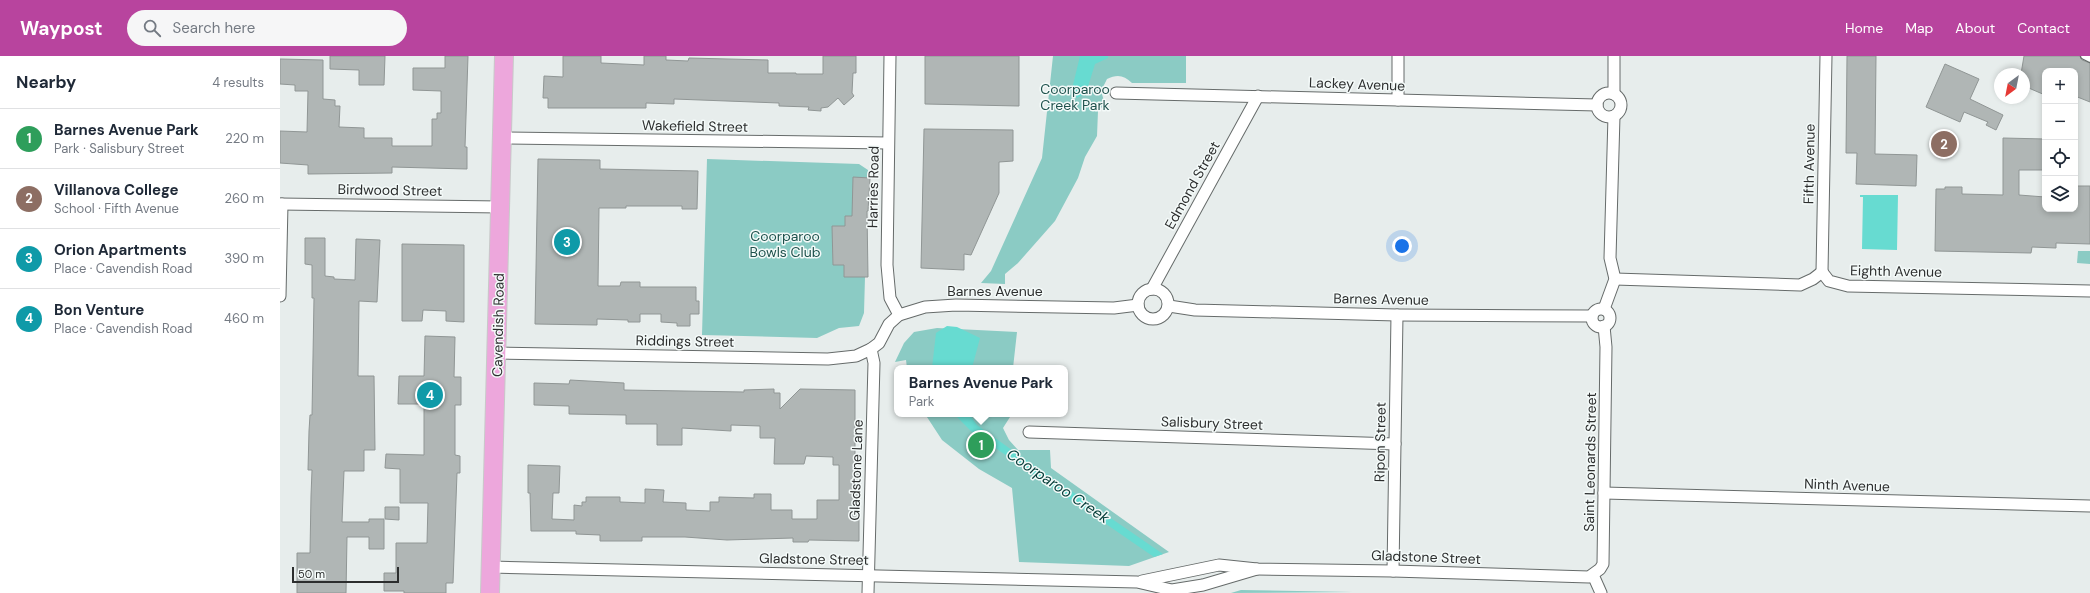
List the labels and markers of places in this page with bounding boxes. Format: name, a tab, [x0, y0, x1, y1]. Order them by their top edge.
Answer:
pin: 2	[1931, 129, 1957, 159]
pin: 3	[554, 227, 580, 257]
pin: 4	[417, 380, 443, 410]
pin: 1	[968, 430, 994, 460]

